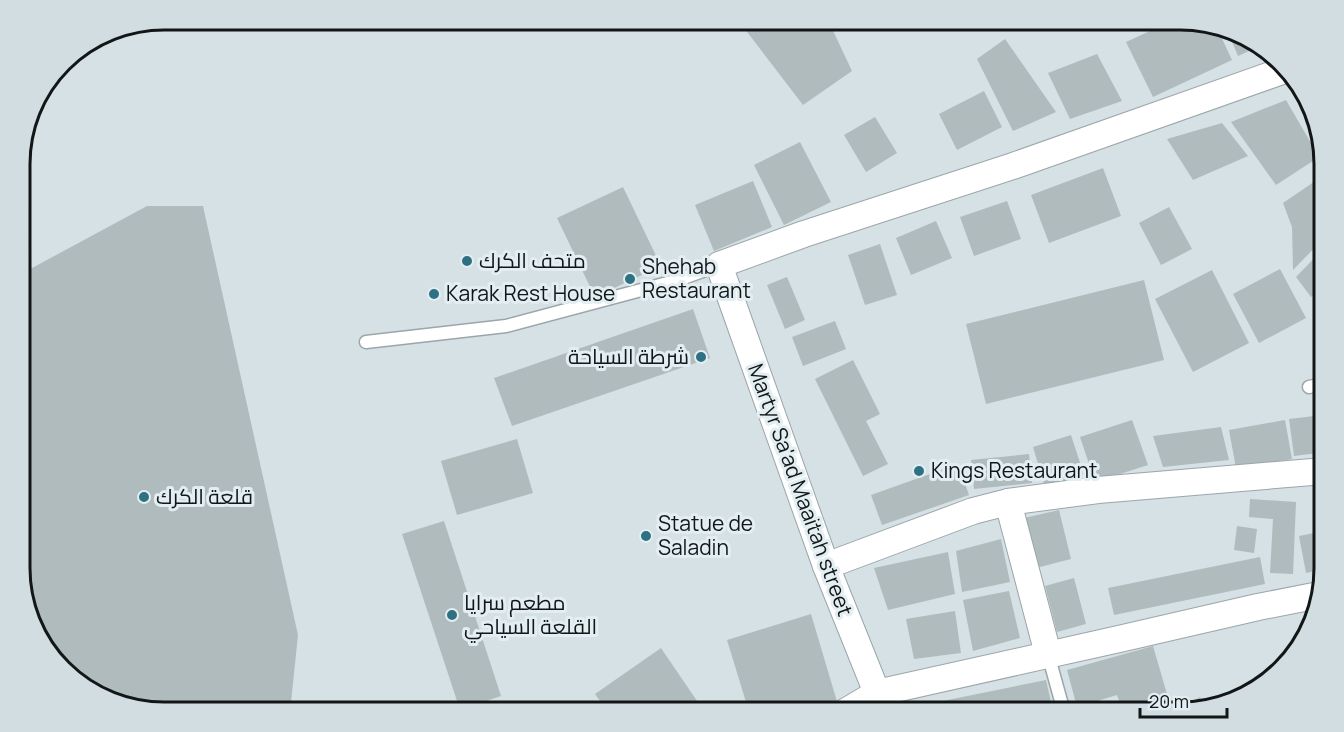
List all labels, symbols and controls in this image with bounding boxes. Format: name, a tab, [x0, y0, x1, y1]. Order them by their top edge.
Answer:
place label: متحف الكرك	[479, 246, 586, 274]
place label: Shehab Restaurant	[642, 252, 751, 304]
marker: متحف الكرك	[460, 254, 474, 268]
marker: Shehab Restaurant	[623, 272, 637, 286]
place label: Karak Rest House	[446, 279, 615, 307]
marker: Karak Rest House	[427, 287, 441, 301]
place label: شرطة السياحة	[568, 342, 689, 370]
marker: شرطة السياحة	[694, 350, 708, 364]
street label: Martyr Sa'ad Maaitah street	[742, 360, 860, 620]
place label: Kings Restaurant	[931, 456, 1097, 484]
marker: Kings Restaurant	[912, 464, 926, 478]
place label: قلعة الكرك	[156, 482, 253, 510]
marker: قلعة الكرك	[137, 490, 151, 504]
place label: Statue de Saladin	[658, 509, 753, 561]
marker: Statue de Saladin	[639, 529, 653, 543]
place label: مطعم سرايا القلعة السياحي	[464, 588, 597, 643]
marker: مطعم سرايا القلعة السياحي	[445, 608, 459, 622]
scale bar	[1140, 681, 1227, 719]
text: 20 m	[1149, 689, 1189, 713]

